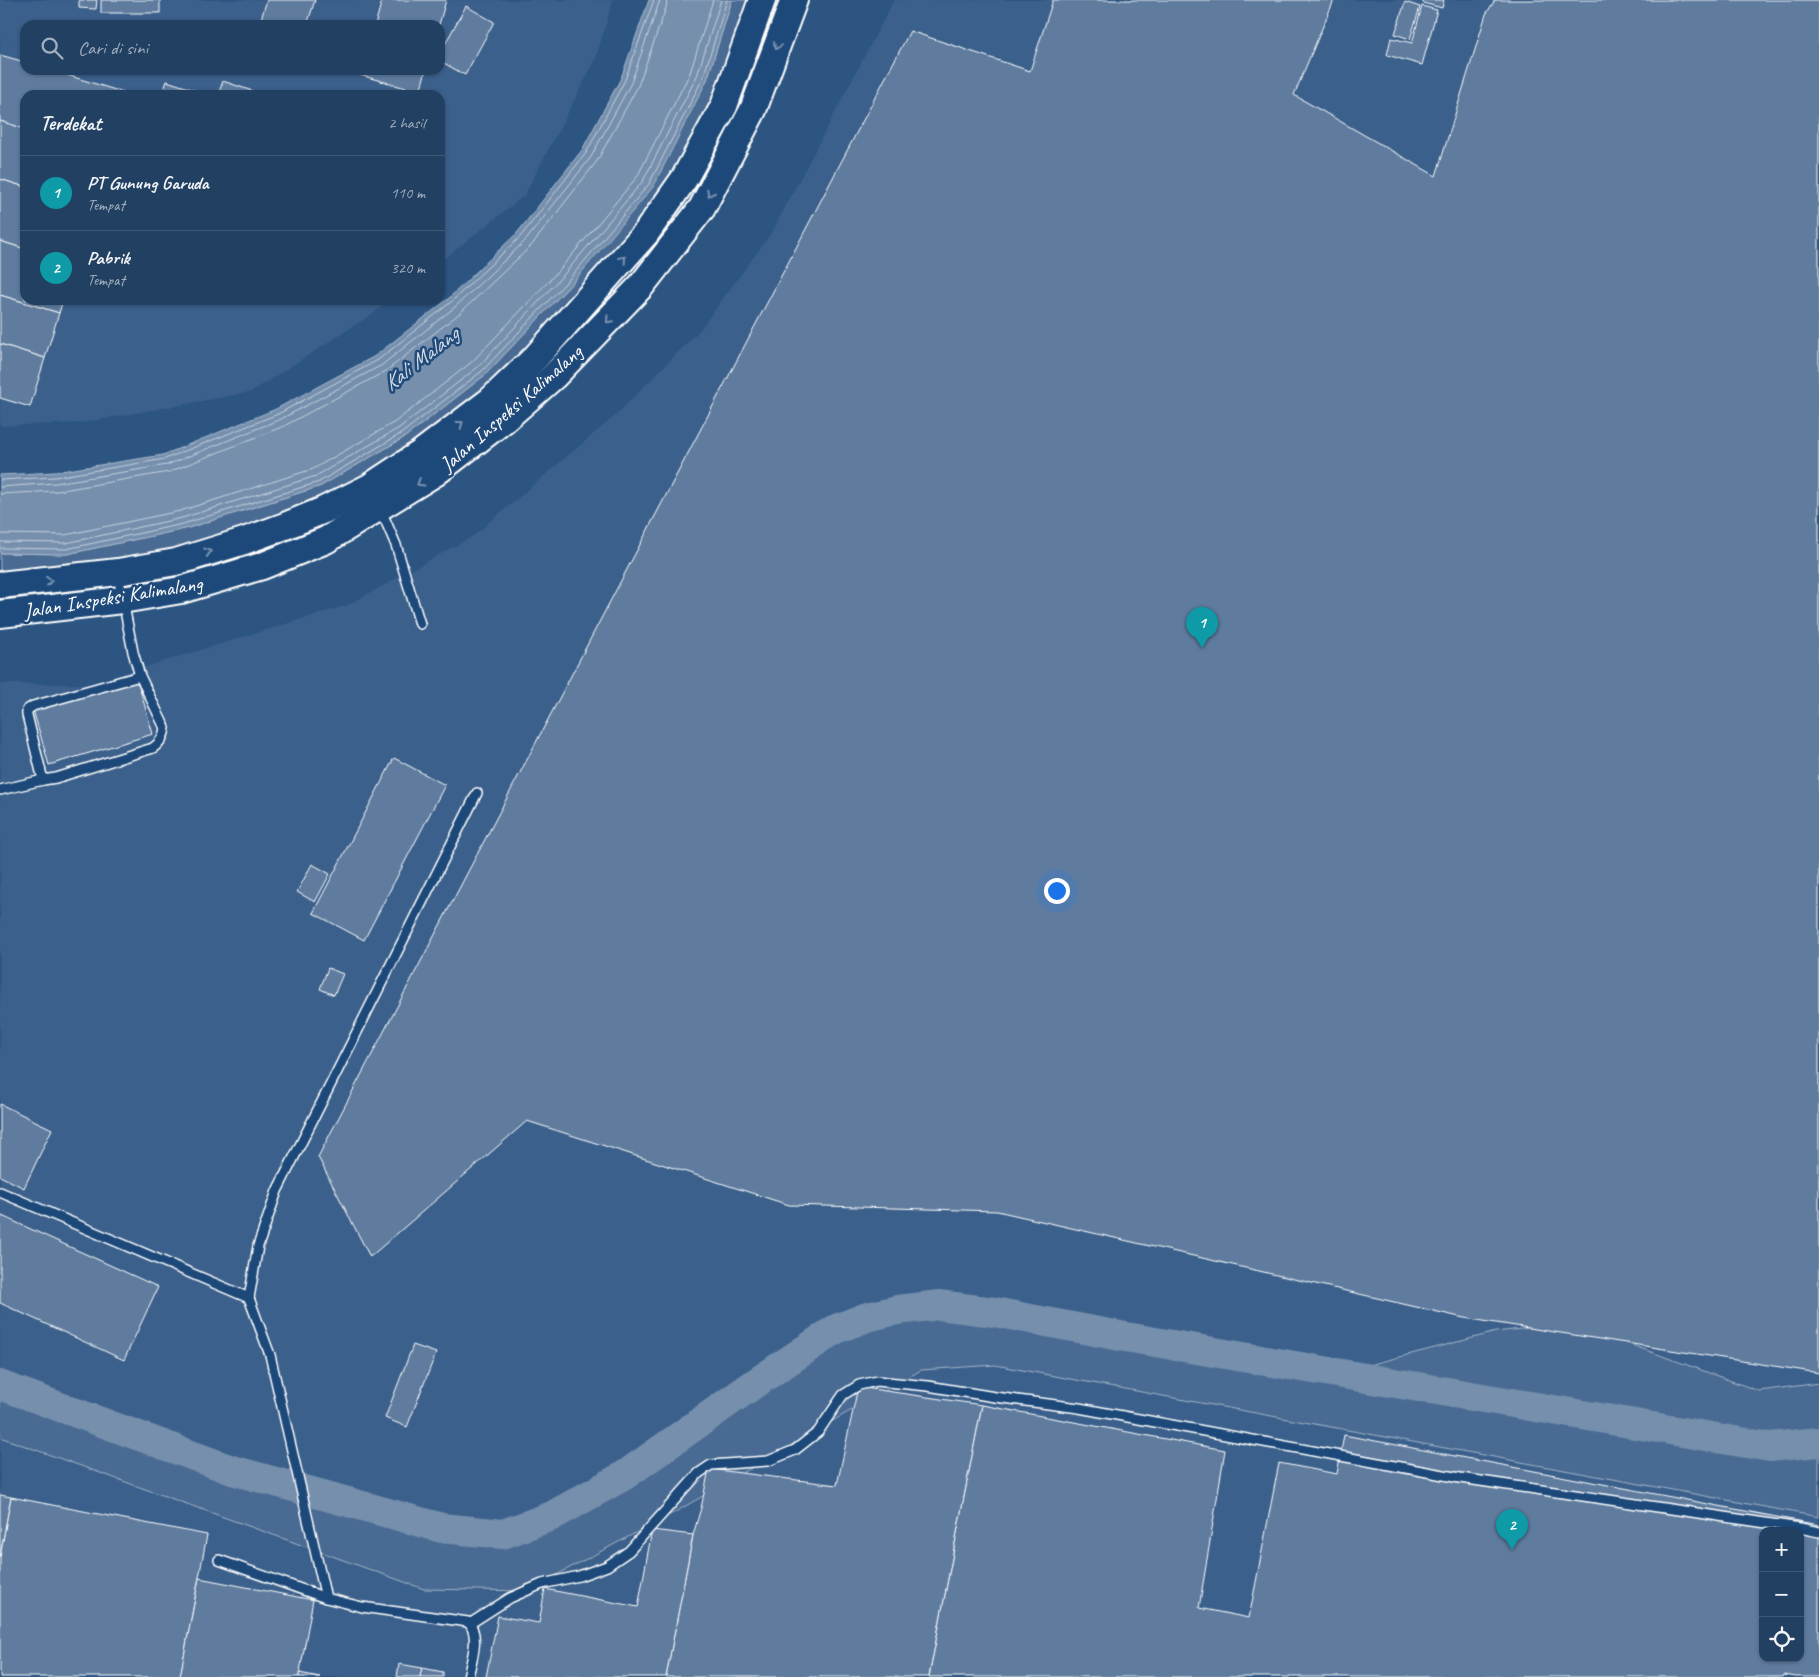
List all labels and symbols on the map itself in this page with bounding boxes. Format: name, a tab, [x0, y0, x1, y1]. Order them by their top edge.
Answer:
one-way arrow	[773, 41, 783, 49]
one-way arrow	[706, 188, 716, 197]
one-way arrow	[617, 255, 626, 264]
one-way arrow	[606, 314, 615, 323]
water label: Kali Malang	[377, 319, 467, 397]
street label: Jalan Inspeksi Kalimalang	[434, 338, 589, 478]
one-way arrow	[454, 421, 463, 429]
one-way arrow	[416, 476, 425, 486]
one-way arrow	[204, 548, 212, 558]
street label: Jalan Inspeksi Kalimalang	[21, 570, 206, 624]
one-way arrow	[45, 576, 53, 587]
pin: 1	[1186, 607, 1218, 648]
your location	[1044, 878, 1070, 904]
pin: 2	[1496, 1509, 1528, 1550]

